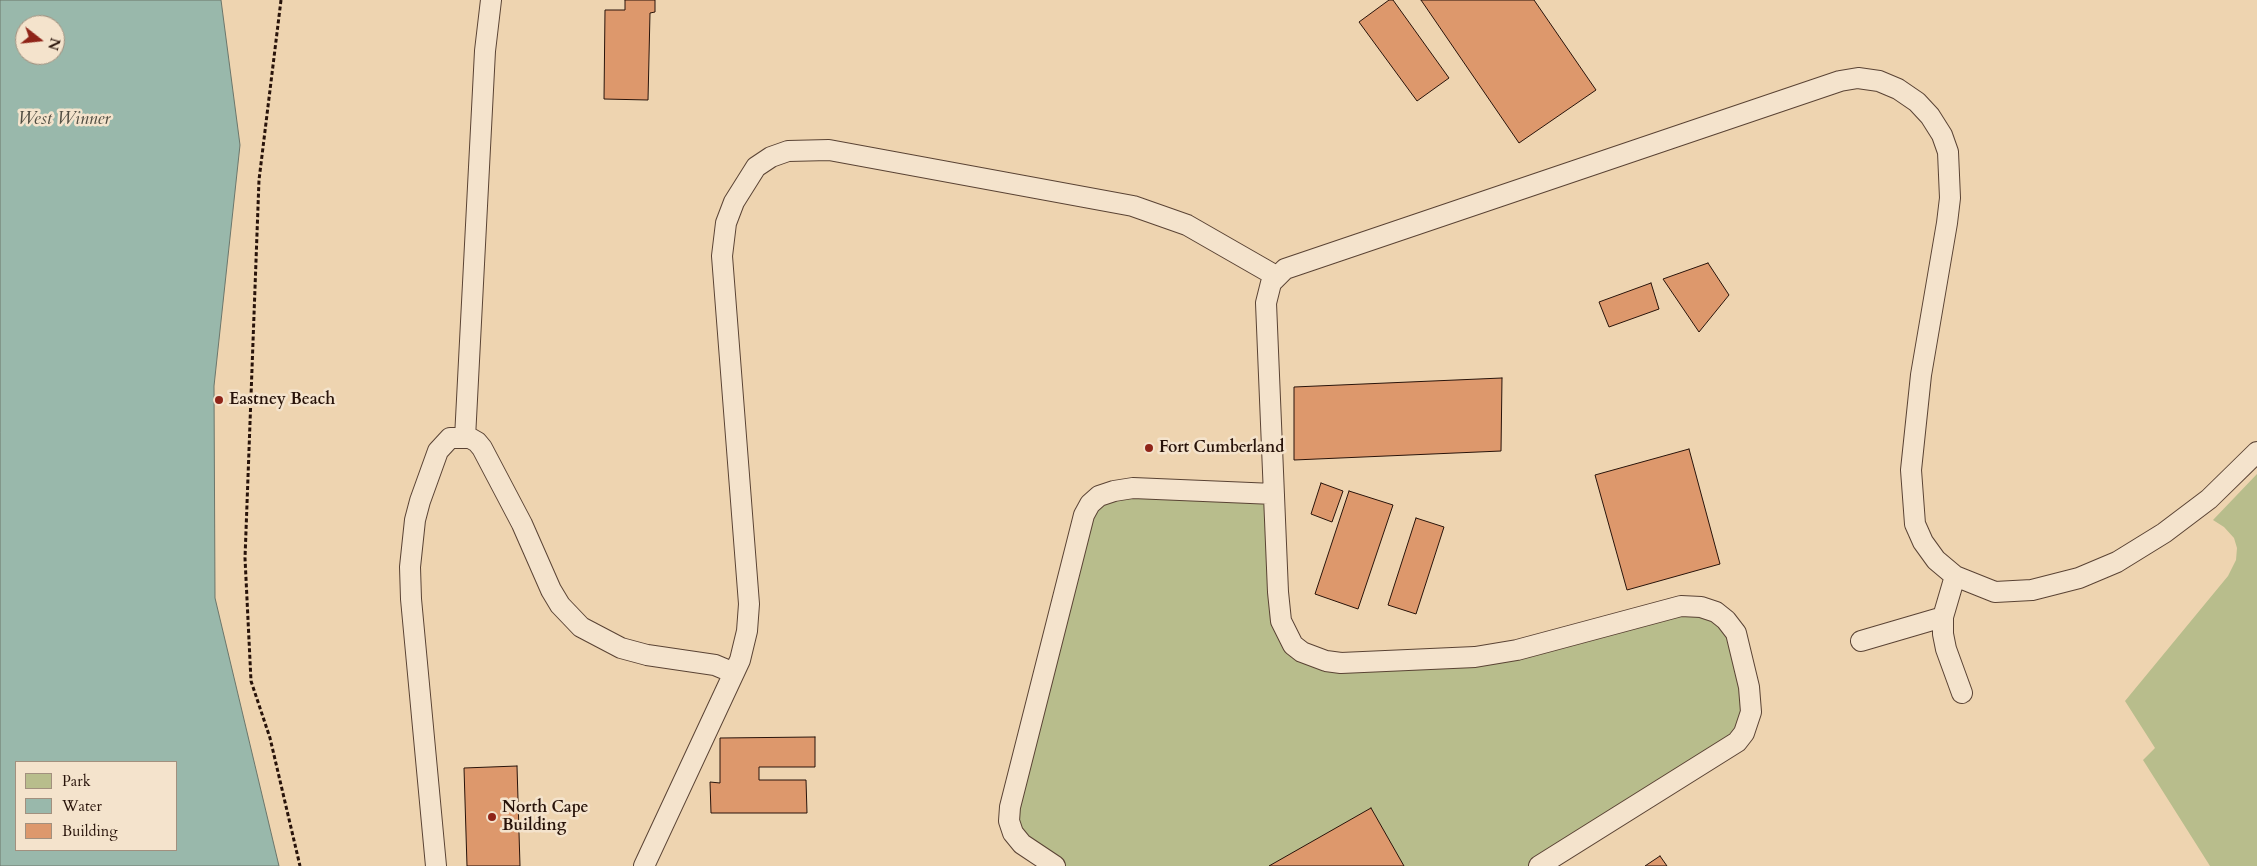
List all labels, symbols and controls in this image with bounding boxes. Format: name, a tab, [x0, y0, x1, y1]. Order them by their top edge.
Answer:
north arrow	[15, 15, 65, 65]
text: N	[43, 36, 65, 52]
water label: West Winner	[18, 109, 110, 131]
place label: Eastney Beach	[229, 390, 335, 410]
marker: Eastney Beach	[213, 394, 225, 406]
place label: Fort Cumberland	[1159, 438, 1284, 458]
marker: Fort Cumberland	[1143, 442, 1155, 454]
legend	[15, 761, 178, 851]
text: Park	[62, 771, 91, 791]
text: Water	[62, 796, 102, 816]
place label: North Cape Building	[502, 798, 588, 836]
marker: North Cape Building	[486, 811, 498, 823]
text: Building	[62, 821, 118, 841]

